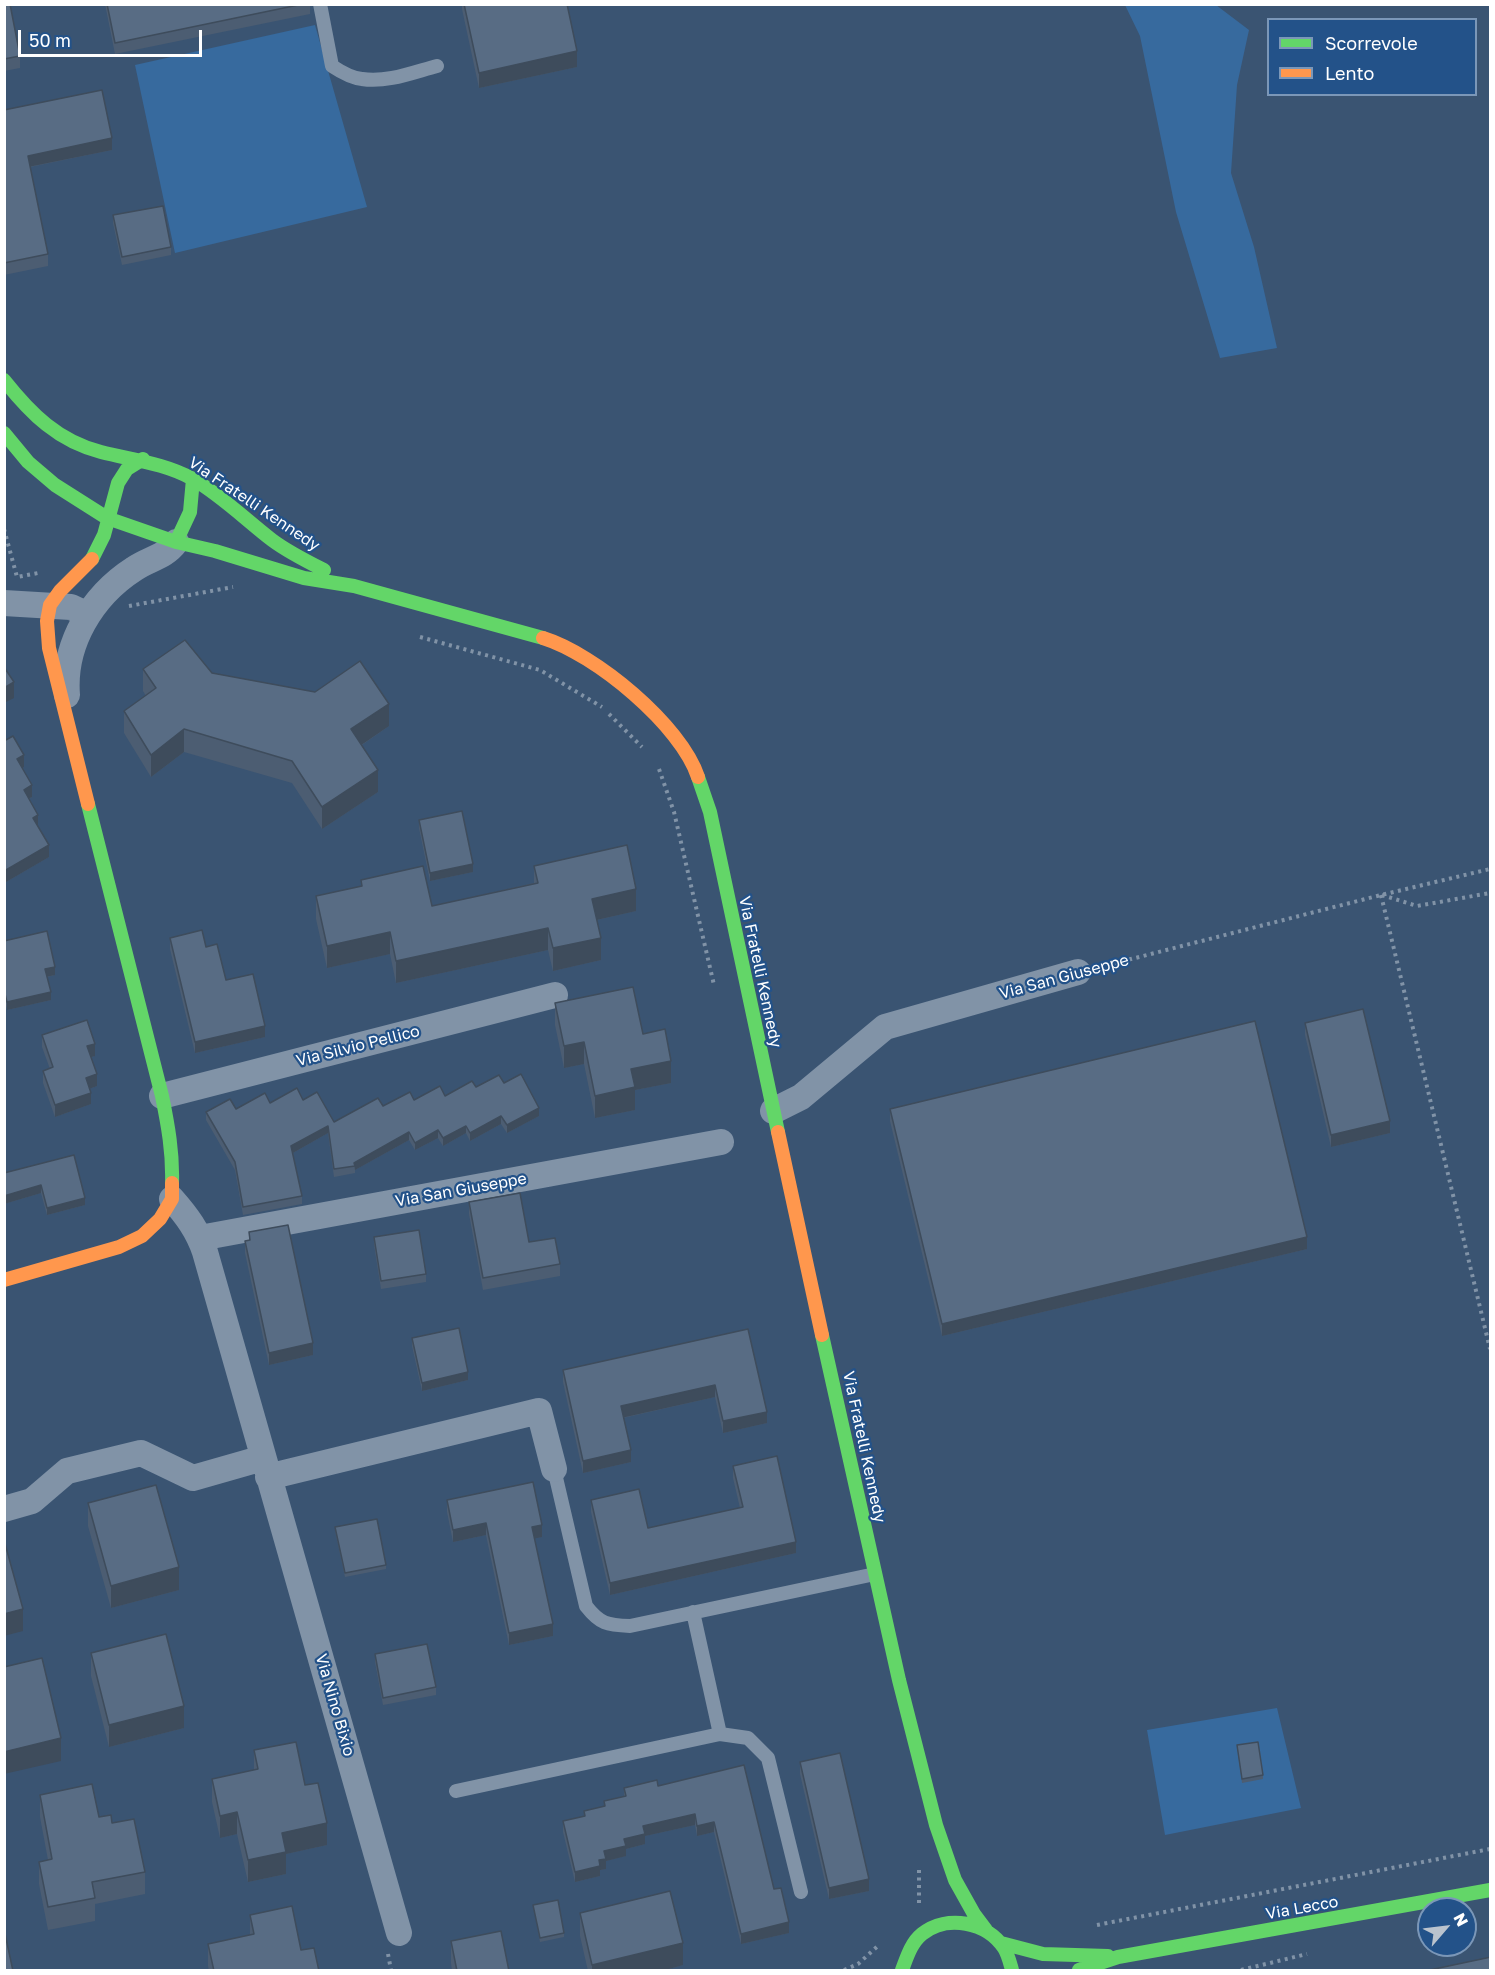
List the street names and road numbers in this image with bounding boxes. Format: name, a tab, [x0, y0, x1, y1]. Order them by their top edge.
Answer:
street label: Via Fratelli Kennedy	[185, 453, 323, 555]
street label: Via Fratelli Kennedy	[735, 894, 785, 1050]
street label: Via San Giuseppe	[997, 950, 1131, 1004]
street label: Via Silvio Pellico	[294, 1021, 422, 1071]
street label: Via San Giuseppe	[394, 1169, 528, 1211]
street label: Via Fratelli Kennedy	[839, 1369, 889, 1525]
street label: Via Nino Bixio	[311, 1652, 359, 1758]
street label: Via Lecco	[1264, 1892, 1340, 1924]

